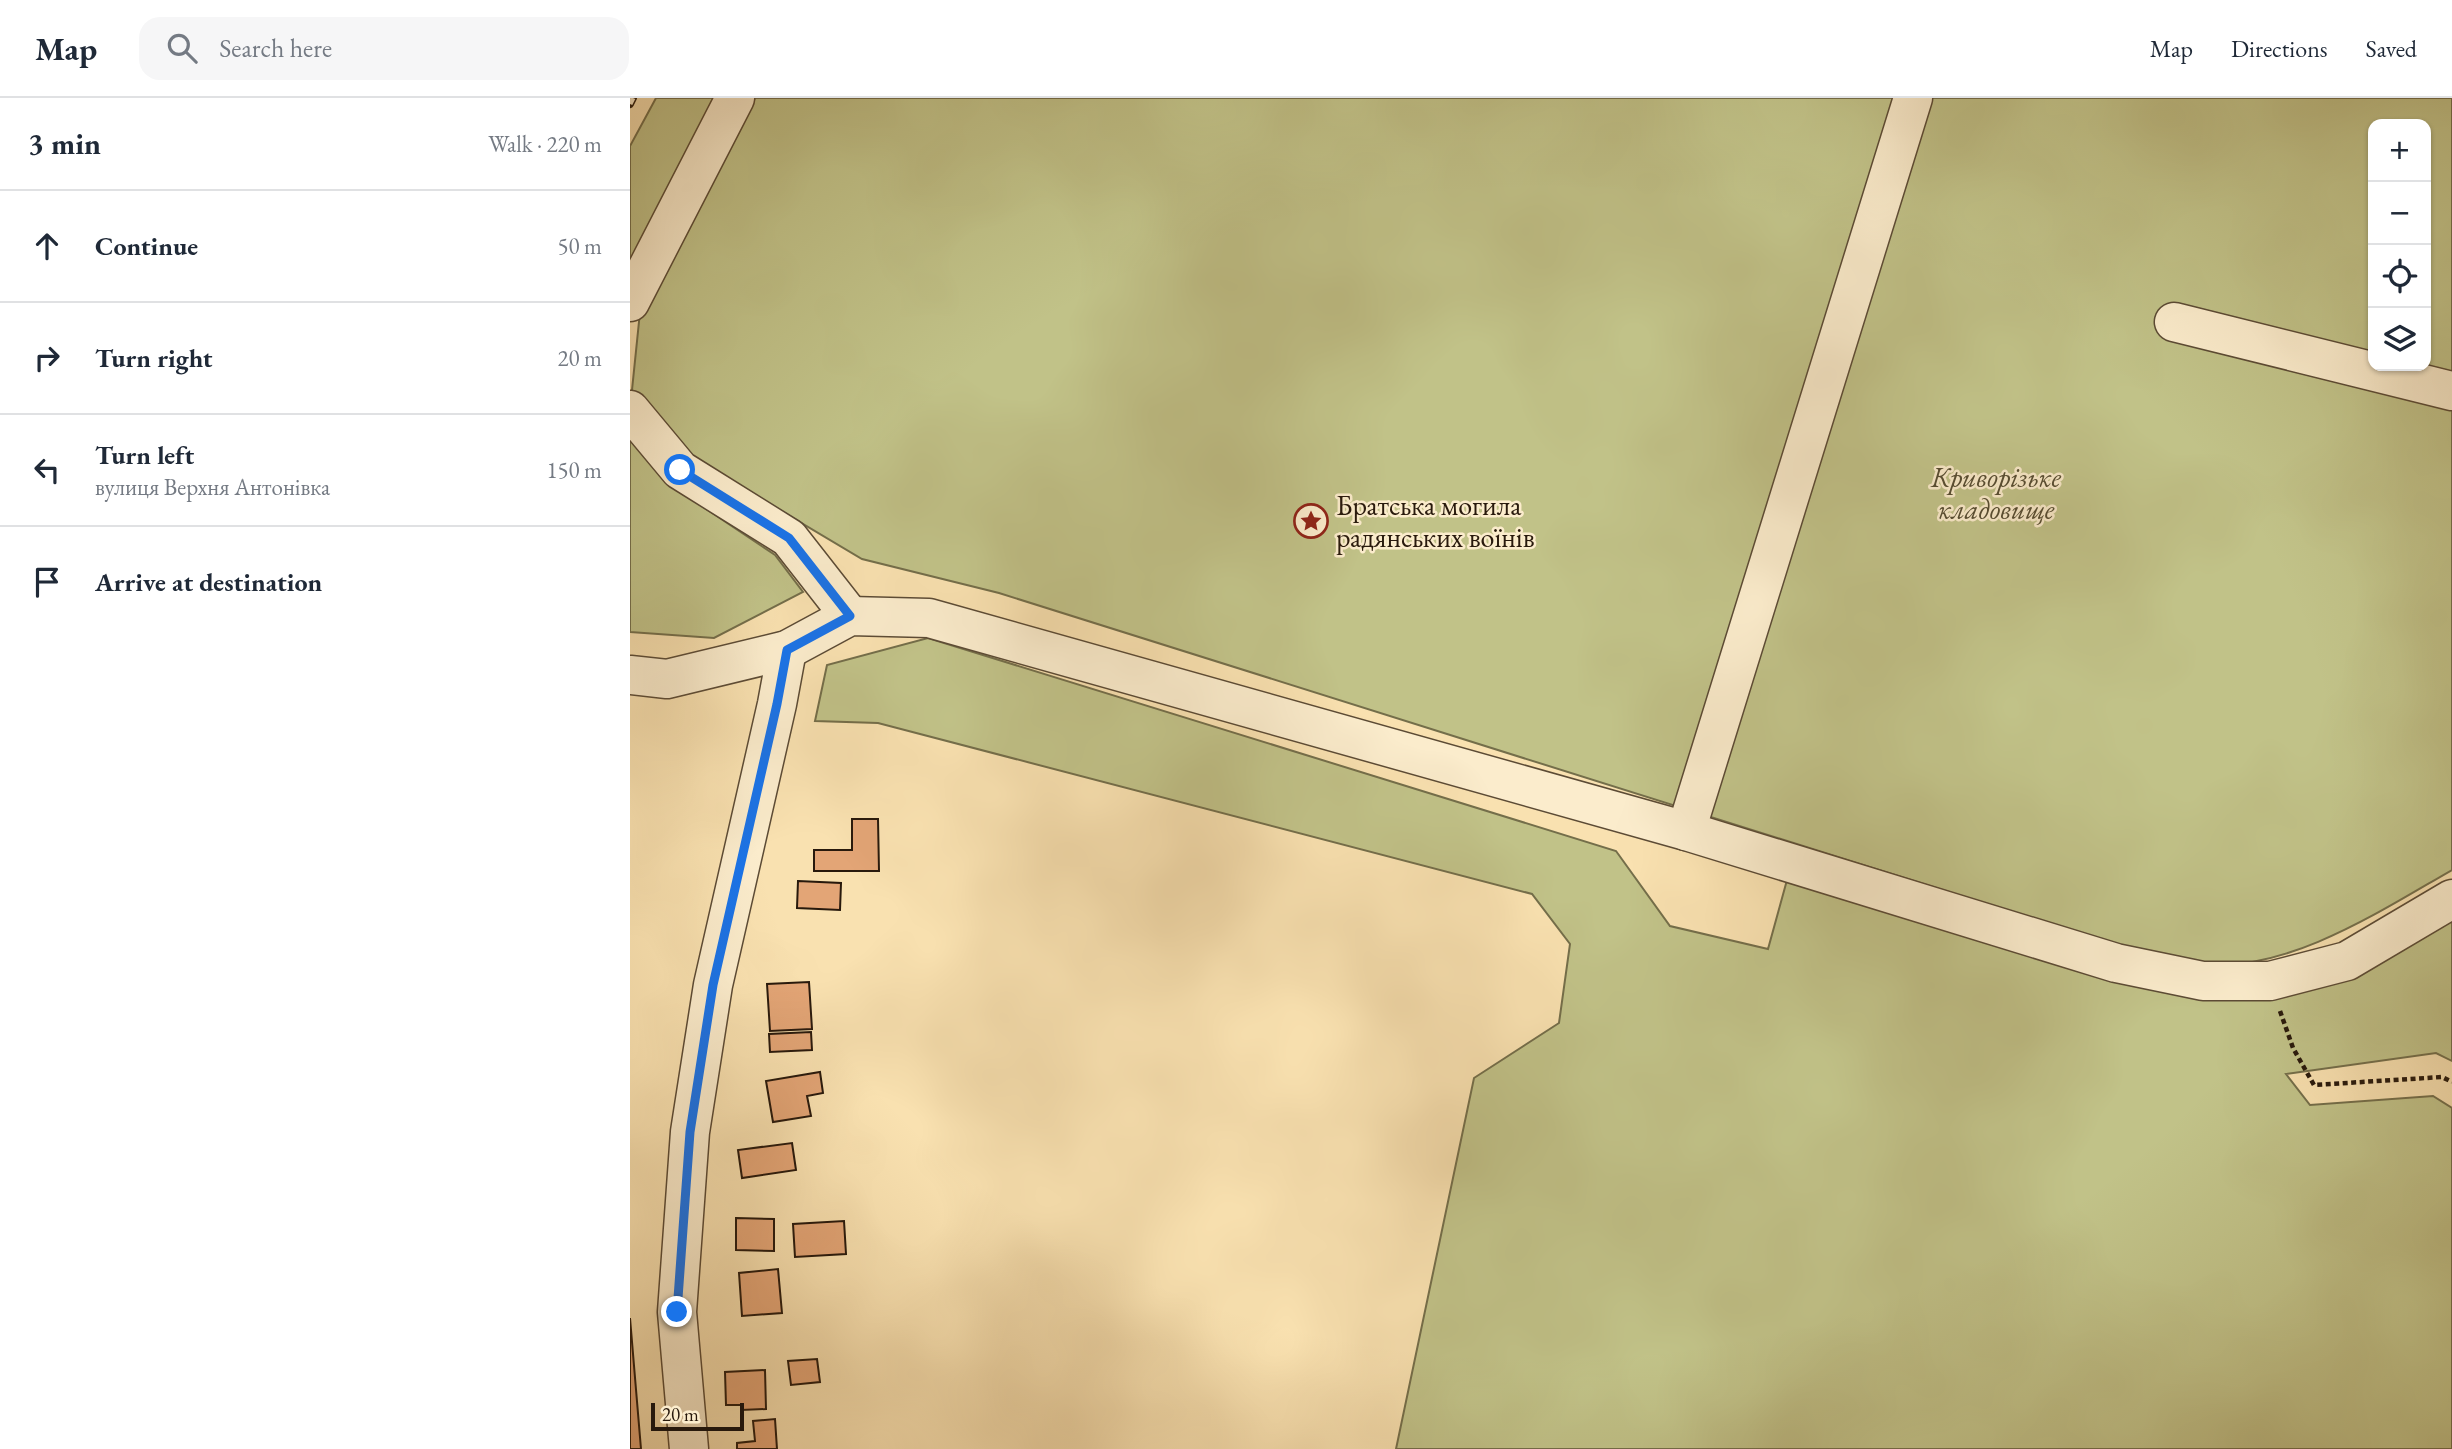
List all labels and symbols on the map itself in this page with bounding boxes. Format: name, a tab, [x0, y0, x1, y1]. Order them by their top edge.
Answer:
route start	[664, 454, 695, 485]
park label: Криворізьке кладовище	[1930, 459, 2061, 527]
place label: Братська могила радянських воїнів	[1336, 487, 1535, 555]
place icon: Братська могила радянських воїнів	[1292, 502, 1330, 540]
route end	[661, 1296, 692, 1327]
scale bar	[651, 1400, 744, 1432]

